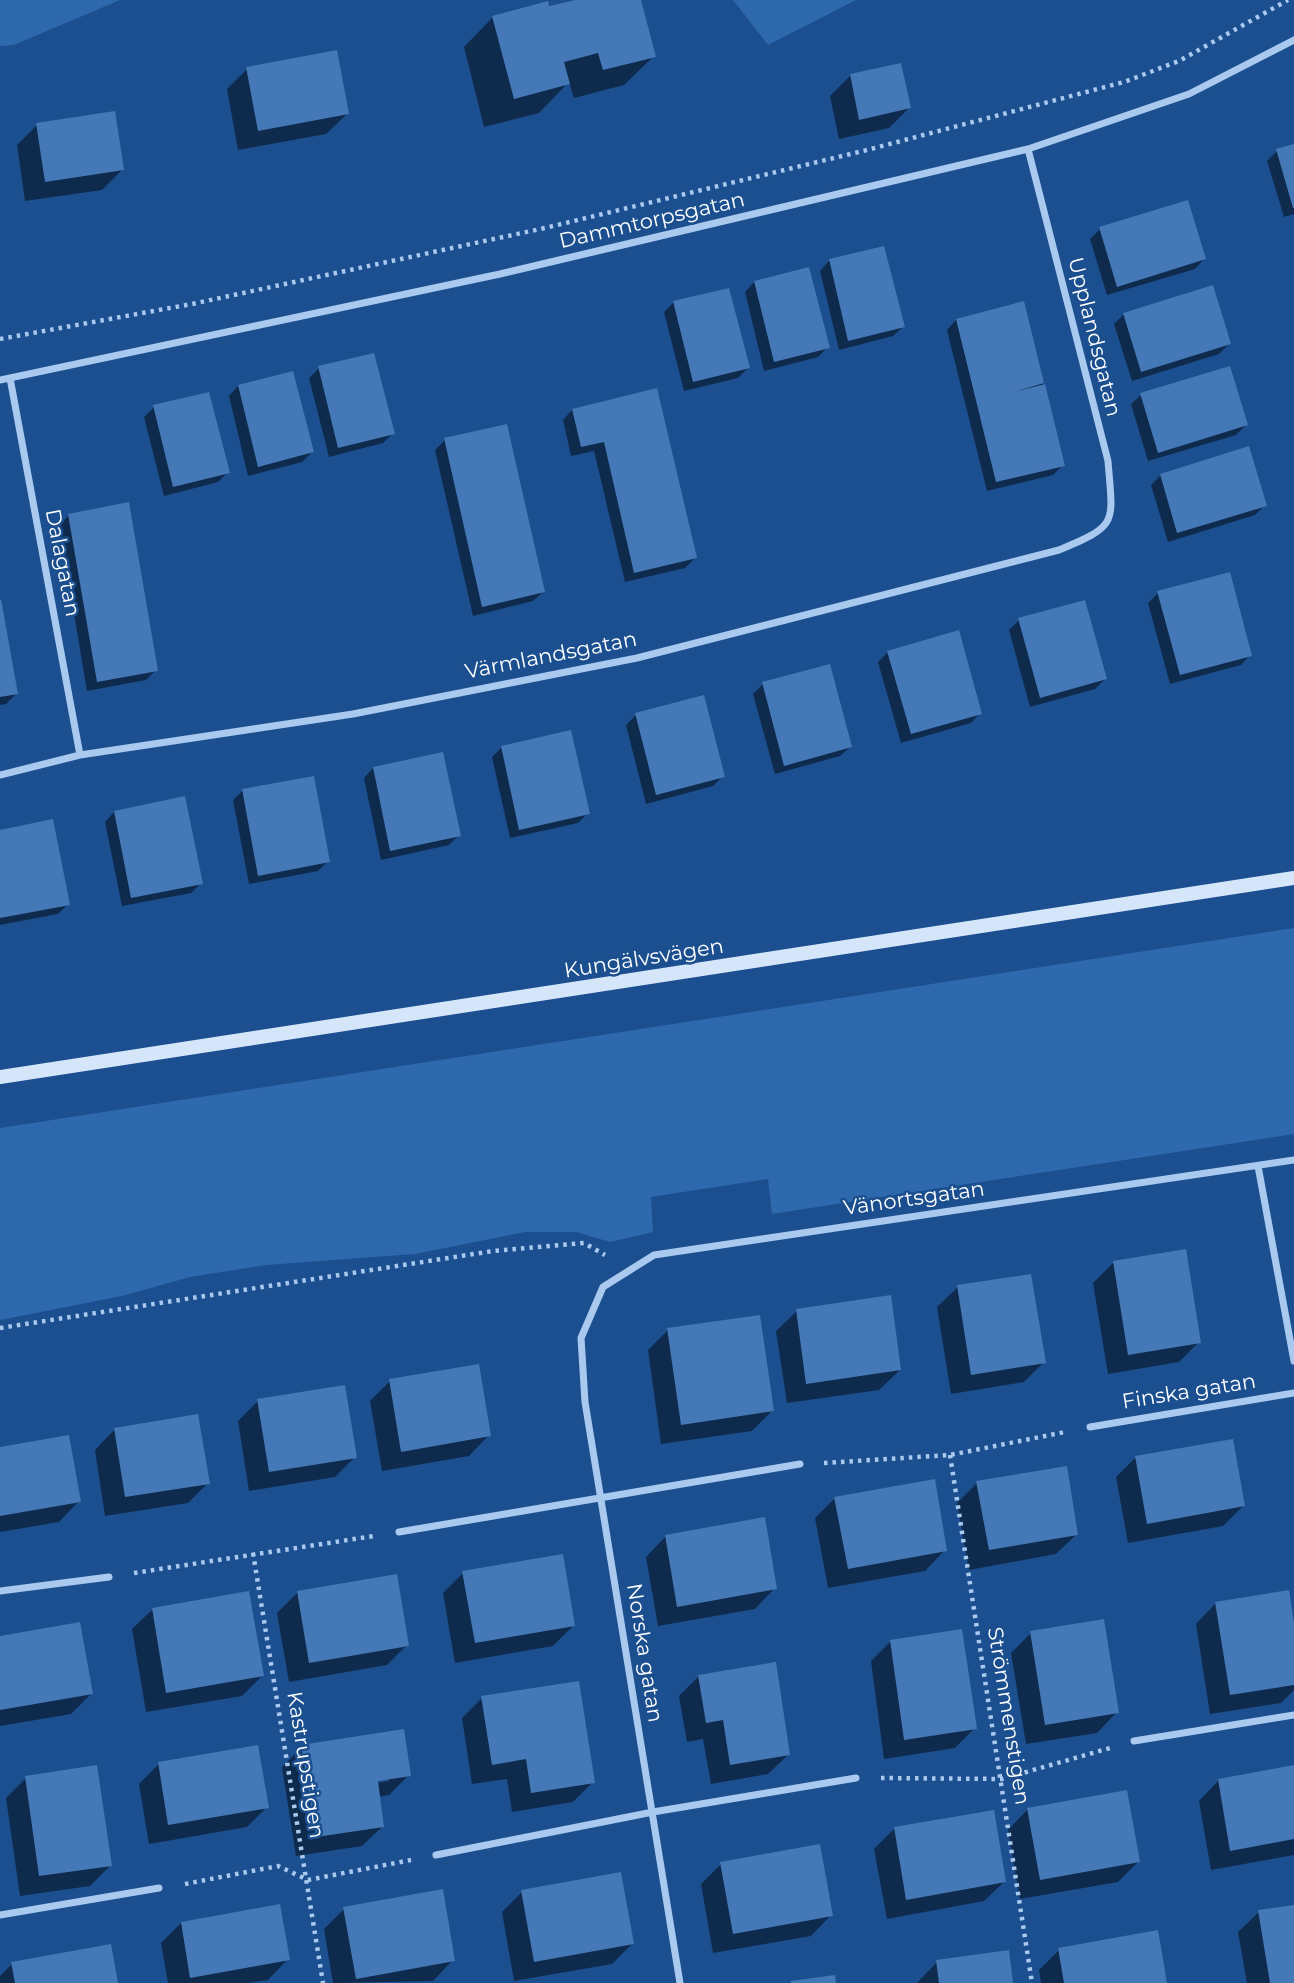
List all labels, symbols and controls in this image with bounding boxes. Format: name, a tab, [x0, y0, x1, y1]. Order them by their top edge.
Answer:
street label: Dammtorpsgatan	[557, 187, 747, 255]
street label: Upplandsgatan	[1062, 255, 1126, 419]
street label: Dalagatan	[39, 507, 85, 619]
street label: Värmlandsgatan	[463, 627, 639, 685]
street label: Kungälvsvägen	[562, 934, 726, 984]
street label: Vänortsgatan	[842, 1177, 986, 1221]
street label: Finska gatan	[1120, 1369, 1258, 1415]
street label: Norska gatan	[621, 1582, 667, 1724]
street label: Strömmenstigen	[981, 1625, 1035, 1807]
street label: Kastrupstigen	[281, 1690, 329, 1840]

